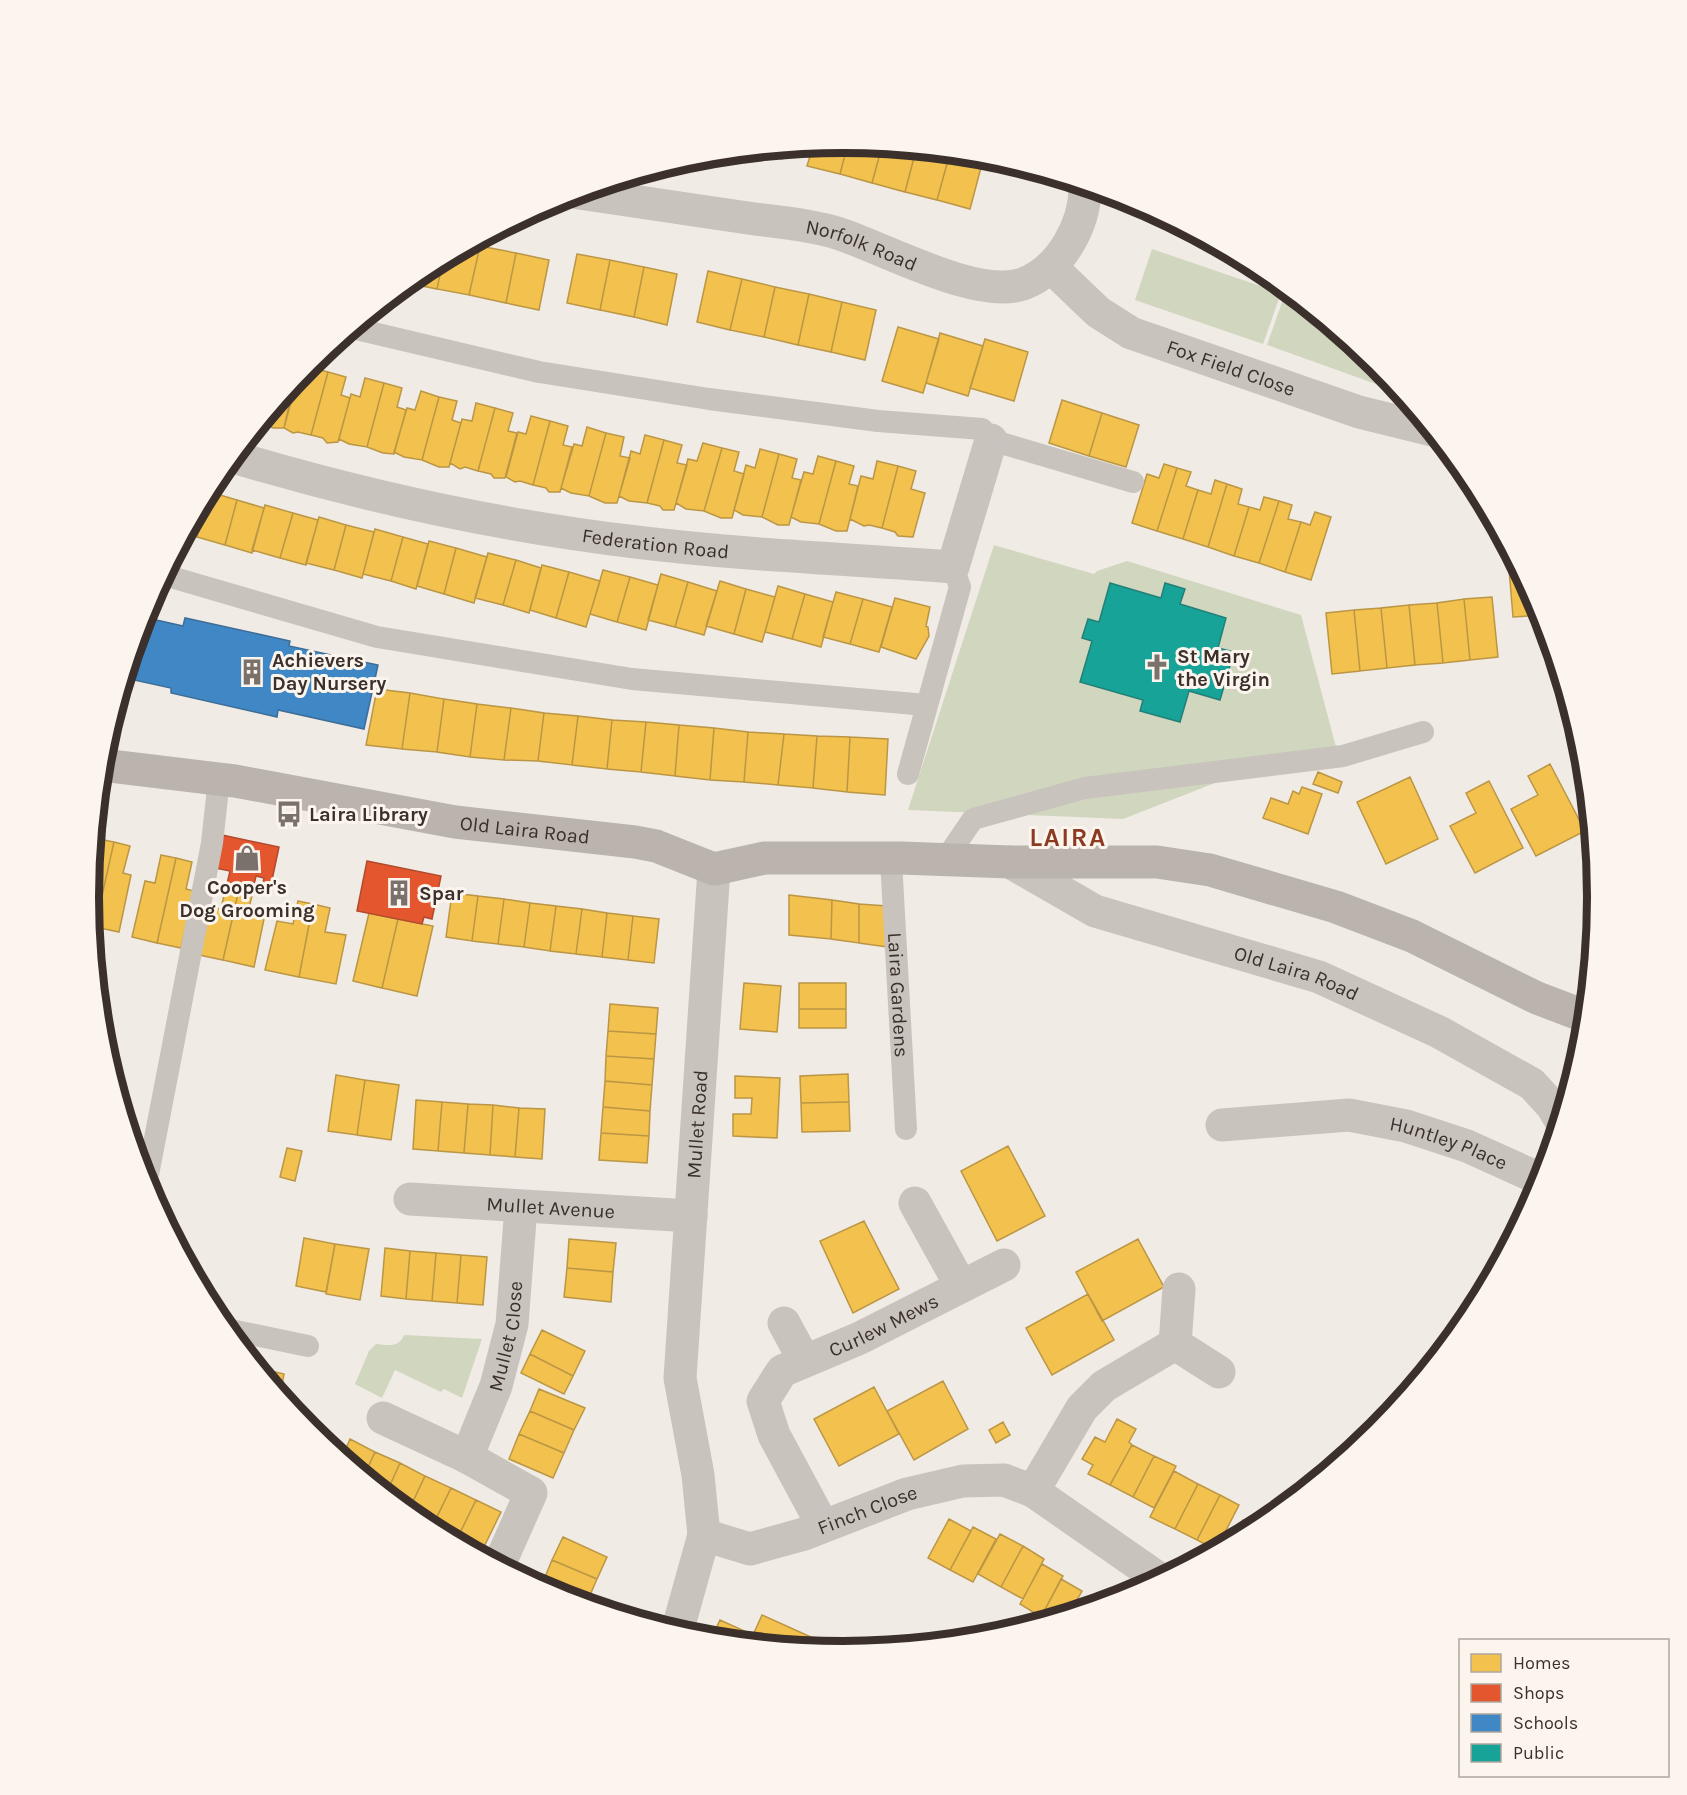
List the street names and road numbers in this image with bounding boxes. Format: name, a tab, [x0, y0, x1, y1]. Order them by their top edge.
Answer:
street label: Norfolk Road	[804, 215, 920, 276]
street label: Fox Field Close	[1164, 335, 1298, 401]
street label: Federation Road	[580, 524, 730, 563]
street label: Old Laira Road	[459, 812, 591, 849]
street label: Laira Gardens	[883, 932, 913, 1058]
street label: Old Laira Road	[1231, 942, 1362, 1006]
street label: Mullet Road	[682, 1069, 713, 1179]
street label: Huntley Place	[1388, 1112, 1511, 1175]
street label: Mullet Avenue	[486, 1193, 616, 1223]
street label: Mullet Close	[484, 1280, 527, 1394]
street label: Curlew Mews	[826, 1289, 942, 1362]
street label: Finch Close	[814, 1481, 919, 1540]

